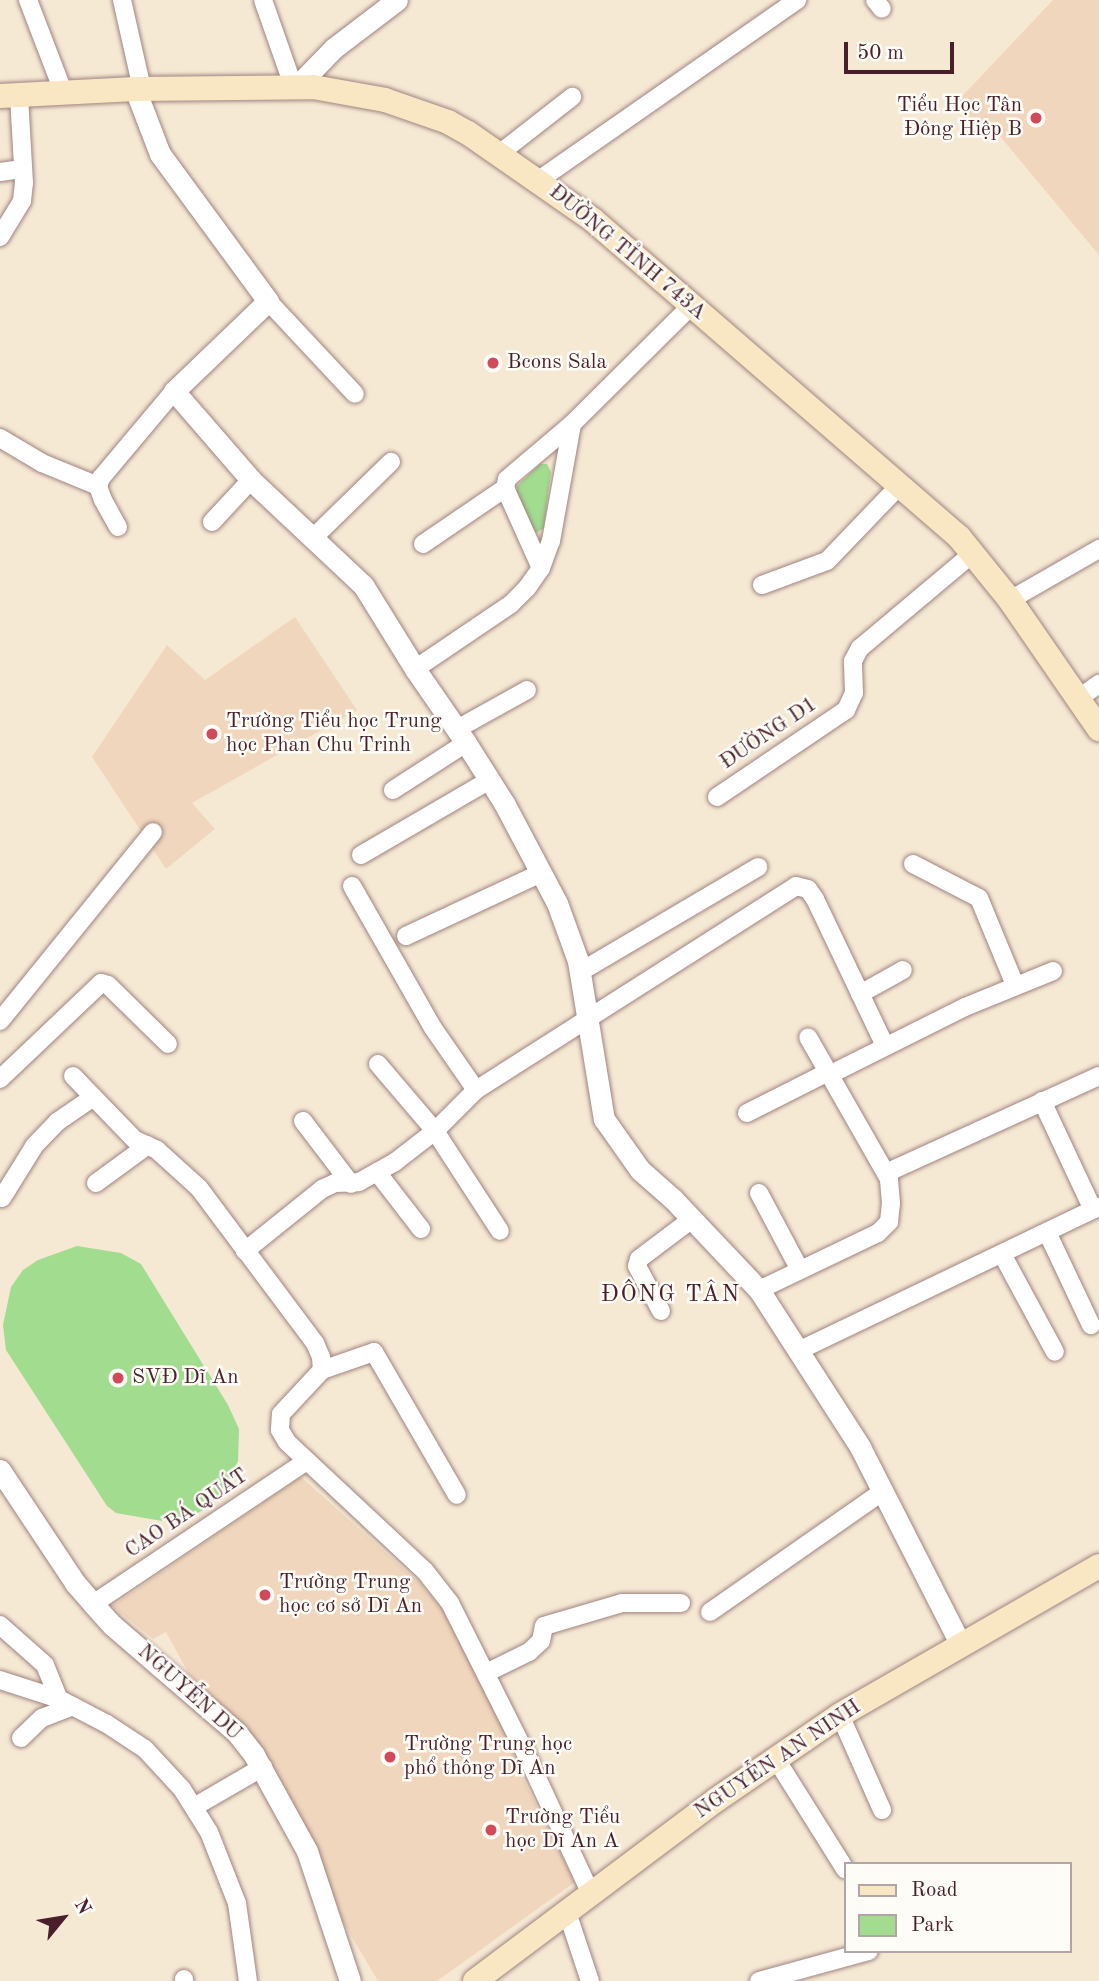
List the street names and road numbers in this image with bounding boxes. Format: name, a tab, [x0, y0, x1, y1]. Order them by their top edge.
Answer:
street label: ĐƯỜNG TỈNH 743A	[543, 180, 711, 326]
street label: ĐƯỜNG D1	[716, 692, 822, 776]
street label: CAO BÁ QUÁT	[121, 1464, 253, 1564]
street label: NGUYỄN DU	[132, 1640, 246, 1746]
street label: NGUYỄN AN NINH	[690, 1695, 866, 1825]

